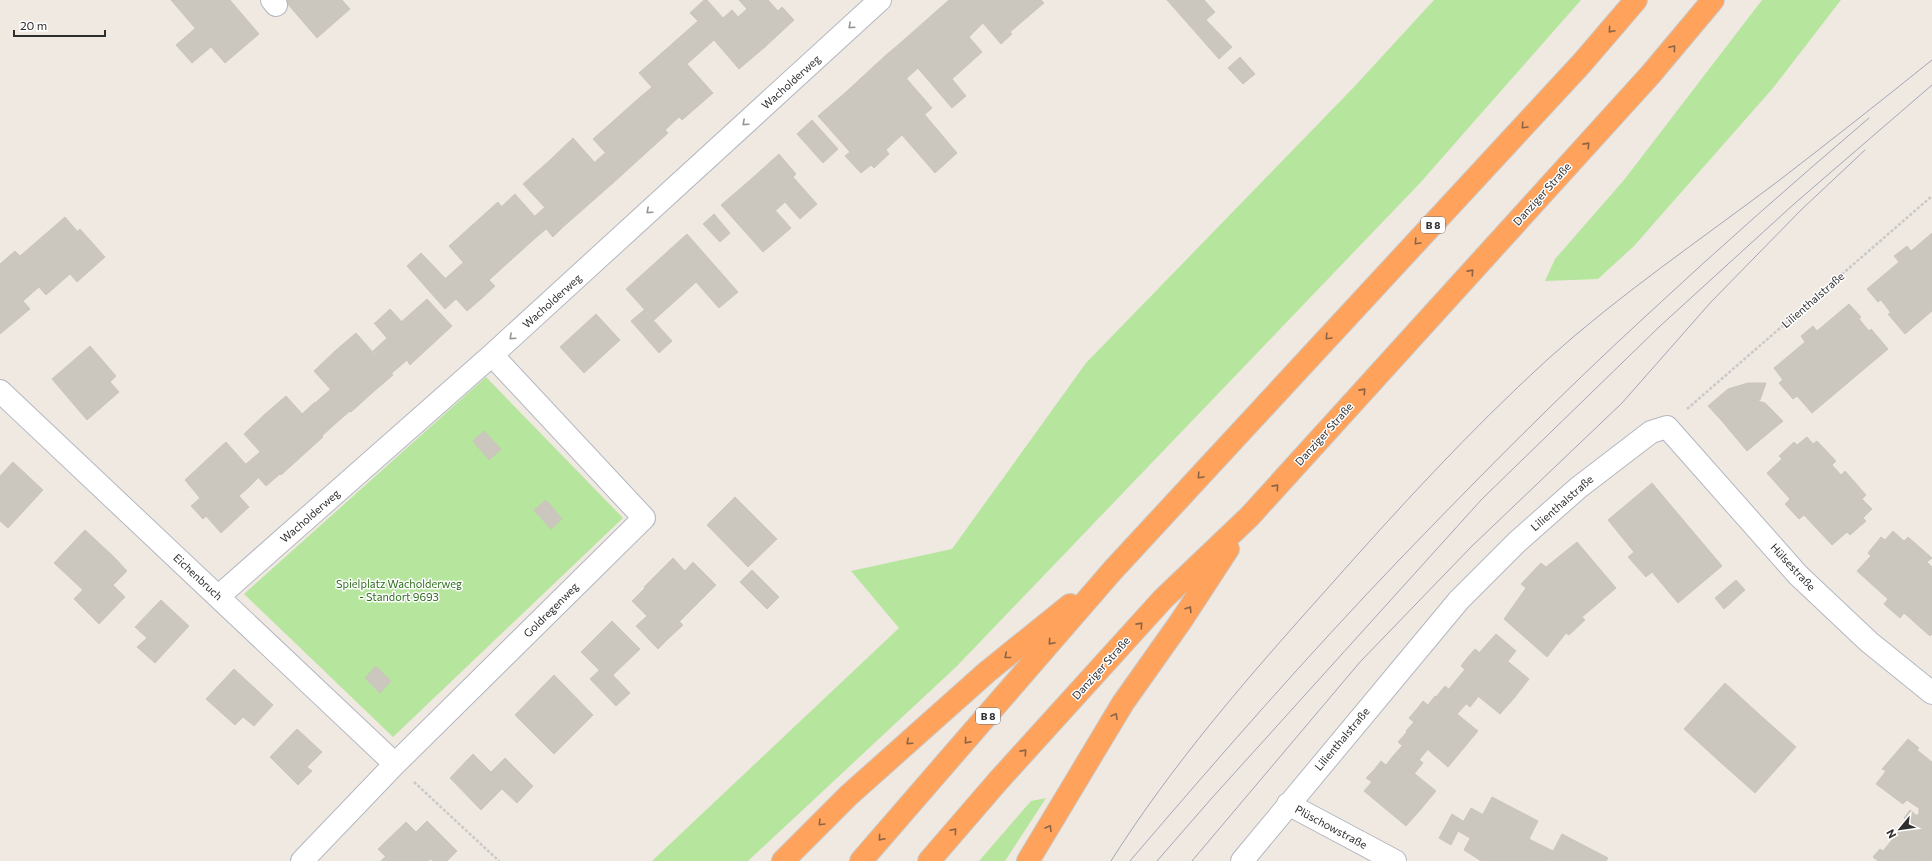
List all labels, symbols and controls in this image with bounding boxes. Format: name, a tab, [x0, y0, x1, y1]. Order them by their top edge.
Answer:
scale bar	[14, 12, 105, 38]
text: 20 m	[20, 18, 47, 32]
one-way arrow	[849, 21, 856, 28]
one-way arrow	[1609, 25, 1616, 32]
one-way arrow	[1669, 46, 1676, 53]
street label: Wacholderweg	[759, 52, 823, 111]
one-way arrow	[742, 119, 750, 126]
one-way arrow	[1521, 121, 1529, 129]
one-way arrow	[1582, 142, 1589, 150]
street label: Danziger Straße	[1510, 159, 1573, 228]
one-way arrow	[647, 207, 654, 214]
road number: B 8	[1421, 217, 1445, 233]
one-way arrow	[1414, 237, 1421, 245]
one-way arrow	[1466, 269, 1474, 277]
street label: Lilienthalstraße	[1779, 269, 1847, 330]
street label: Wacholderweg	[520, 271, 584, 330]
one-way arrow	[509, 332, 517, 340]
one-way arrow	[1326, 333, 1333, 340]
one-way arrow	[1358, 388, 1366, 396]
street label: Danziger Straße	[1292, 399, 1355, 468]
one-way arrow	[1198, 471, 1205, 479]
street label: Lilienthalstraße	[1528, 472, 1596, 533]
one-way arrow	[1271, 485, 1278, 492]
street label: Wacholderweg	[277, 486, 342, 545]
street label: Hülsestraße	[1768, 540, 1819, 593]
street label: Eichenbruch	[171, 551, 225, 603]
park label: Spielplatz Wacholderweg - Standort 9693	[336, 577, 462, 603]
street label: Goldregenweg	[521, 580, 581, 640]
one-way arrow	[1184, 606, 1192, 613]
one-way arrow	[1135, 622, 1142, 629]
street label: Danziger Straße	[1069, 633, 1132, 702]
one-way arrow	[1049, 638, 1056, 645]
one-way arrow	[1004, 652, 1011, 659]
street label: Lilienthalstraße	[1312, 704, 1372, 773]
road number: B 8	[976, 708, 1000, 724]
one-way arrow	[1111, 713, 1118, 720]
one-way arrow	[964, 736, 971, 744]
one-way arrow	[906, 737, 914, 744]
one-way arrow	[1019, 749, 1027, 757]
street label: Plüschowstraße	[1293, 802, 1370, 851]
north arrow	[1880, 809, 1920, 849]
one-way arrow	[818, 818, 826, 825]
one-way arrow	[1044, 825, 1051, 832]
text: N	[1883, 827, 1899, 841]
one-way arrow	[950, 829, 957, 836]
one-way arrow	[878, 834, 885, 841]

